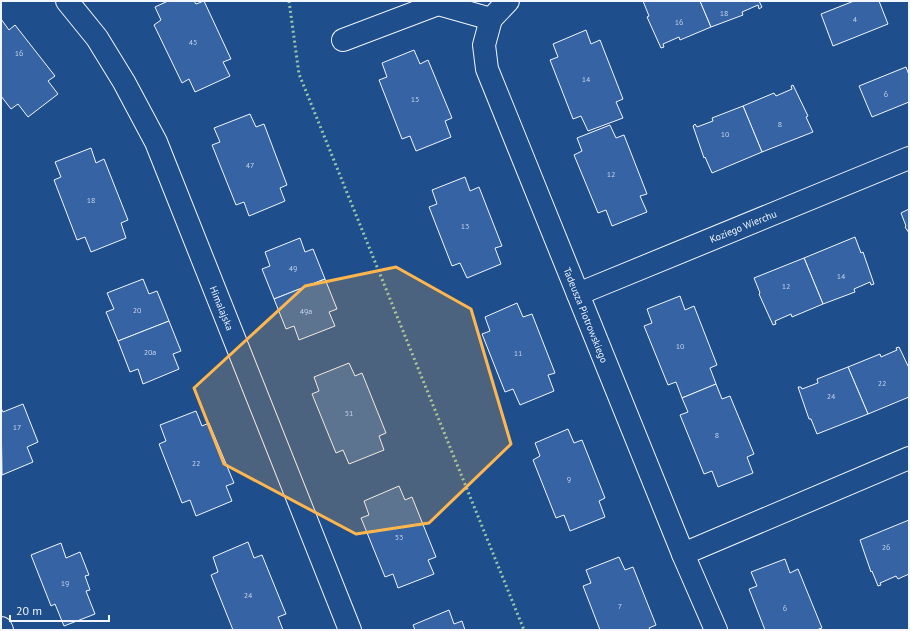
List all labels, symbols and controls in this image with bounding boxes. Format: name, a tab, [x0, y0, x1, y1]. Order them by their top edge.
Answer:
house number: 18	[720, 8, 728, 18]
house number: 4	[853, 14, 858, 24]
house number: 16	[675, 17, 683, 27]
house number: 45	[189, 37, 197, 47]
house number: 16	[15, 48, 23, 58]
house number: 14	[582, 74, 591, 84]
house number: 6	[884, 89, 888, 99]
house number: 15	[411, 94, 419, 104]
house number: 8	[778, 119, 782, 129]
house number: 10	[721, 129, 730, 139]
house number: 47	[246, 160, 254, 170]
house number: 12	[607, 169, 615, 179]
house number: 18	[87, 195, 95, 205]
street label: Koziego Wierchu	[708, 207, 779, 246]
house number: 13	[461, 221, 469, 231]
house number: 49	[289, 263, 297, 273]
street label: Tadeusza Piotrowskiego	[560, 265, 611, 365]
house number: 14	[837, 271, 846, 281]
house number: 12	[782, 281, 790, 291]
street label: Himalajska	[207, 284, 236, 332]
house number: 20	[133, 305, 142, 315]
house number: 49a	[300, 306, 312, 316]
house number: 10	[676, 341, 685, 351]
house number: 20a	[144, 347, 156, 357]
house number: 11	[514, 348, 522, 358]
house number: 22	[878, 378, 886, 388]
house number: 24	[827, 391, 836, 401]
house number: 51	[345, 408, 353, 418]
house number: 17	[13, 422, 21, 432]
house number: 8	[715, 430, 719, 440]
house number: 22	[192, 458, 200, 468]
house number: 9	[567, 474, 571, 484]
house number: 53	[395, 532, 403, 542]
house number: 26	[882, 542, 890, 552]
house number: 19	[61, 578, 69, 588]
house number: 24	[244, 590, 253, 600]
scale bar	[10, 597, 109, 623]
house number: 7	[618, 601, 622, 611]
text: 20 m	[16, 603, 42, 618]
house number: 6	[783, 603, 787, 613]

